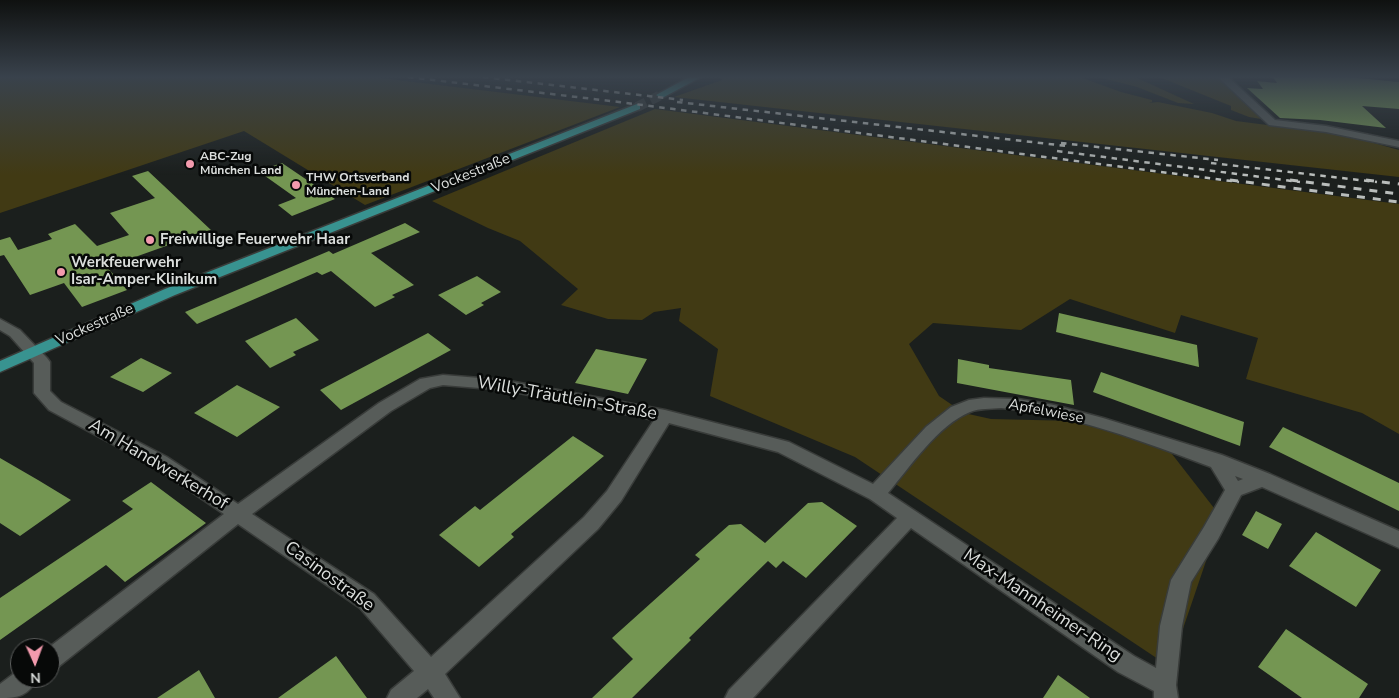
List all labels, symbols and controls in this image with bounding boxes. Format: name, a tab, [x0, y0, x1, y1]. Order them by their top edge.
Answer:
place label: ABC-Zug München Land	[200, 150, 281, 178]
street label: Vockestraße	[429, 150, 513, 198]
marker: ABC-Zug München Land	[184, 158, 196, 170]
place label: THW Ortsverband München-Land	[306, 171, 410, 199]
marker: THW Ortsverband München-Land	[290, 179, 302, 191]
place label: Freiwillige Feuerwehr Haar	[160, 231, 350, 249]
marker: Freiwillige Feuerwehr Haar	[144, 234, 156, 246]
place label: Werkfeuerwehr Isar-Amper-Klinikum	[71, 254, 217, 289]
marker: Werkfeuerwehr Isar-Amper-Klinikum	[55, 266, 67, 278]
street label: Vockestraße	[53, 300, 137, 350]
street label: Willy-Träutlein-Straße	[475, 373, 659, 425]
street label: Apfelwiese	[1007, 396, 1085, 428]
street label: Am Handwerkerhof	[84, 415, 232, 515]
street label: Casinostraße	[280, 537, 378, 617]
street label: Max-Mannheimer-Ring	[959, 545, 1125, 667]
north arrow	[10, 638, 60, 688]
text: N	[30, 668, 41, 687]

